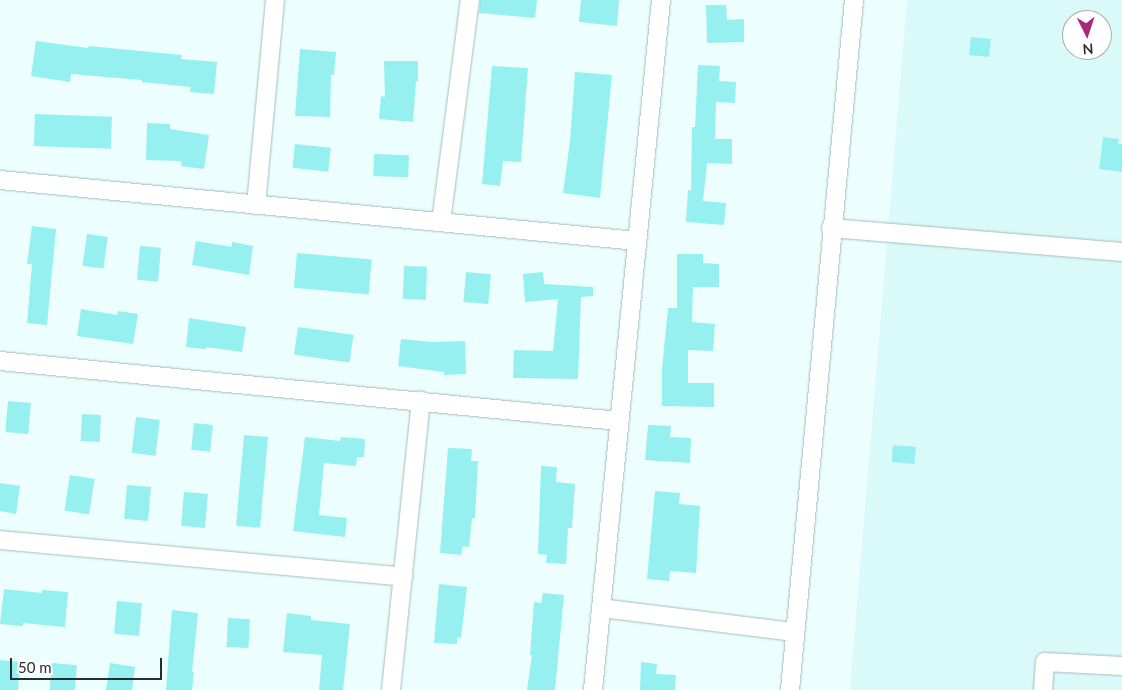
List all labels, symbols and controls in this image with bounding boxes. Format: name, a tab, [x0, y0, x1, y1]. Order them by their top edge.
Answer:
north arrow	[1062, 10, 1112, 60]
text: N	[1082, 41, 1094, 58]
scale bar	[12, 648, 165, 680]
text: 50 m	[18, 658, 52, 676]

